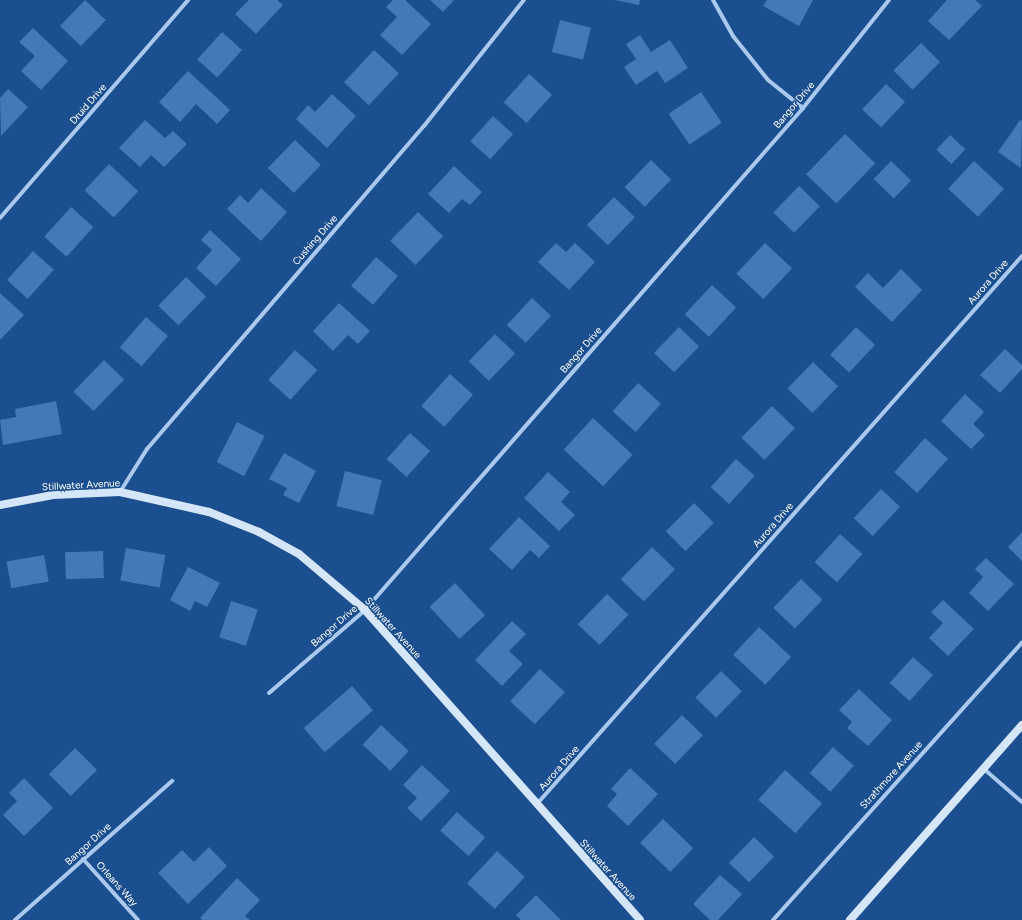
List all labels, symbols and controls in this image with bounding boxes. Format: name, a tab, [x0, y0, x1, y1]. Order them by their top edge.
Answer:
street label: Bangor Drive	[771, 79, 817, 131]
street label: Druid Drive	[67, 81, 109, 127]
street label: Cushing Drive	[290, 213, 340, 267]
street label: Aurora Drive	[965, 257, 1011, 307]
street label: Bangor Drive	[558, 324, 604, 376]
street label: Stillwater Avenue	[42, 477, 120, 493]
street label: Aurora Drive	[750, 500, 796, 550]
street label: Stillwater Avenue	[362, 595, 424, 661]
street label: Bangor Drive	[308, 603, 360, 649]
street label: Strathmore Avenue	[857, 739, 925, 811]
street label: Aurora Drive	[536, 743, 582, 793]
street label: Bangor Drive	[63, 820, 113, 868]
street label: Stillwater Avenue	[577, 837, 639, 903]
street label: Orleans Way	[94, 859, 140, 909]

